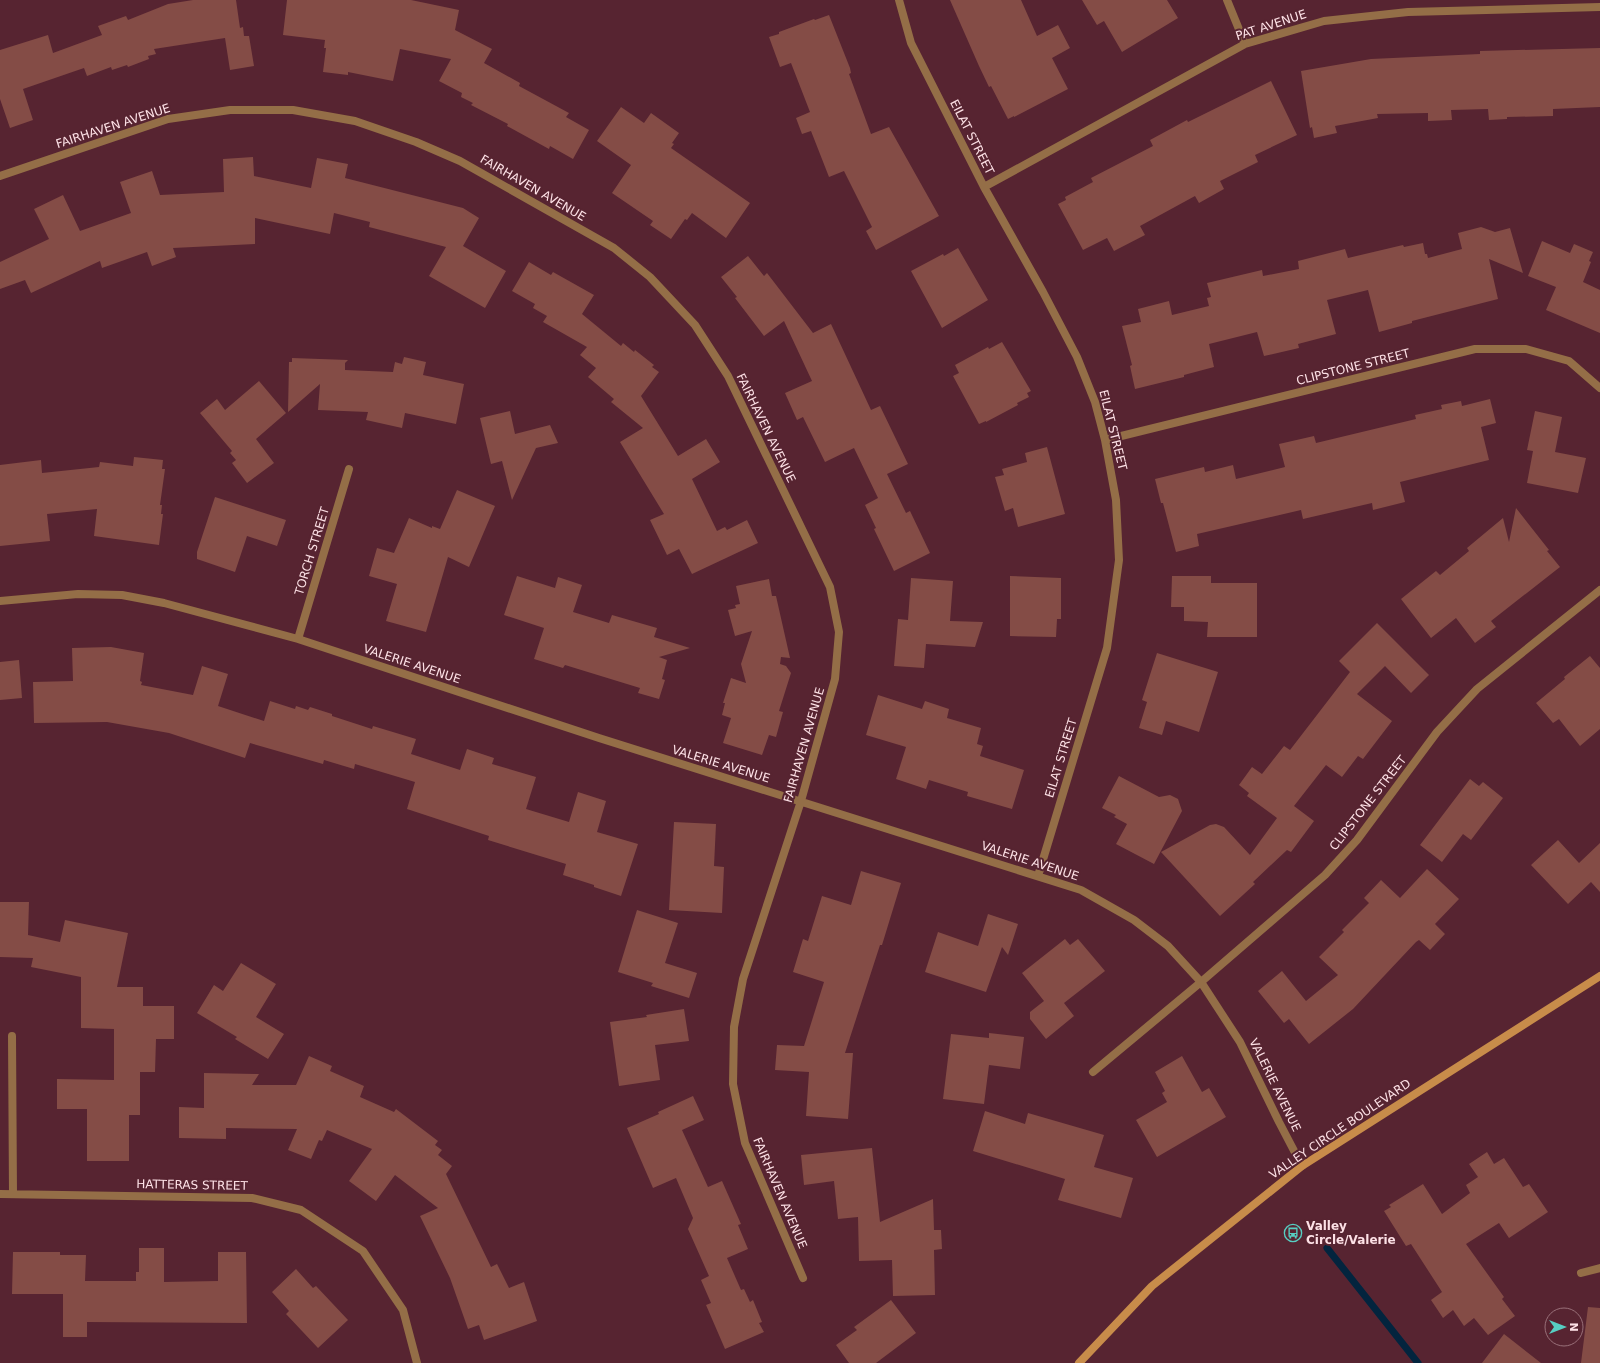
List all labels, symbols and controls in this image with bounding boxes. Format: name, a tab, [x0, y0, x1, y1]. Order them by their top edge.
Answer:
street label: PAT AVENUE	[1234, 7, 1308, 43]
street label: EILAT STREET	[947, 97, 997, 177]
street label: FAIRHAVEN AVENUE	[54, 101, 172, 151]
street label: FAIRHAVEN AVENUE	[478, 152, 588, 224]
street label: CLIPSTONE STREET	[1295, 346, 1412, 388]
street label: FAIRHAVEN AVENUE	[734, 371, 798, 485]
street label: EILAT STREET	[1096, 388, 1130, 472]
street label: TORCH STREET	[292, 505, 332, 598]
street label: VALERIE AVENUE	[361, 642, 463, 686]
street label: FAIRHAVEN AVENUE	[781, 686, 827, 804]
street label: EILAT STREET	[1042, 716, 1080, 799]
street label: VALERIE AVENUE	[670, 742, 772, 786]
street label: CLIPSTONE STREET	[1327, 752, 1410, 853]
street label: VALERIE AVENUE	[979, 839, 1081, 883]
street label: VALERIE AVENUE	[1246, 1036, 1304, 1134]
street label: VALLEY CIRCLE BOULEVARD	[1267, 1076, 1413, 1182]
street label: FAIRHAVEN AVENUE	[750, 1135, 810, 1251]
street label: HATTERAS STREET	[136, 1177, 249, 1193]
place label: Valley Circle/Valerie	[1306, 1219, 1396, 1247]
bus stop icon: Valley Circle/Valerie	[1283, 1223, 1303, 1243]
north arrow	[1544, 1307, 1584, 1347]
text: N	[1567, 1322, 1580, 1332]

